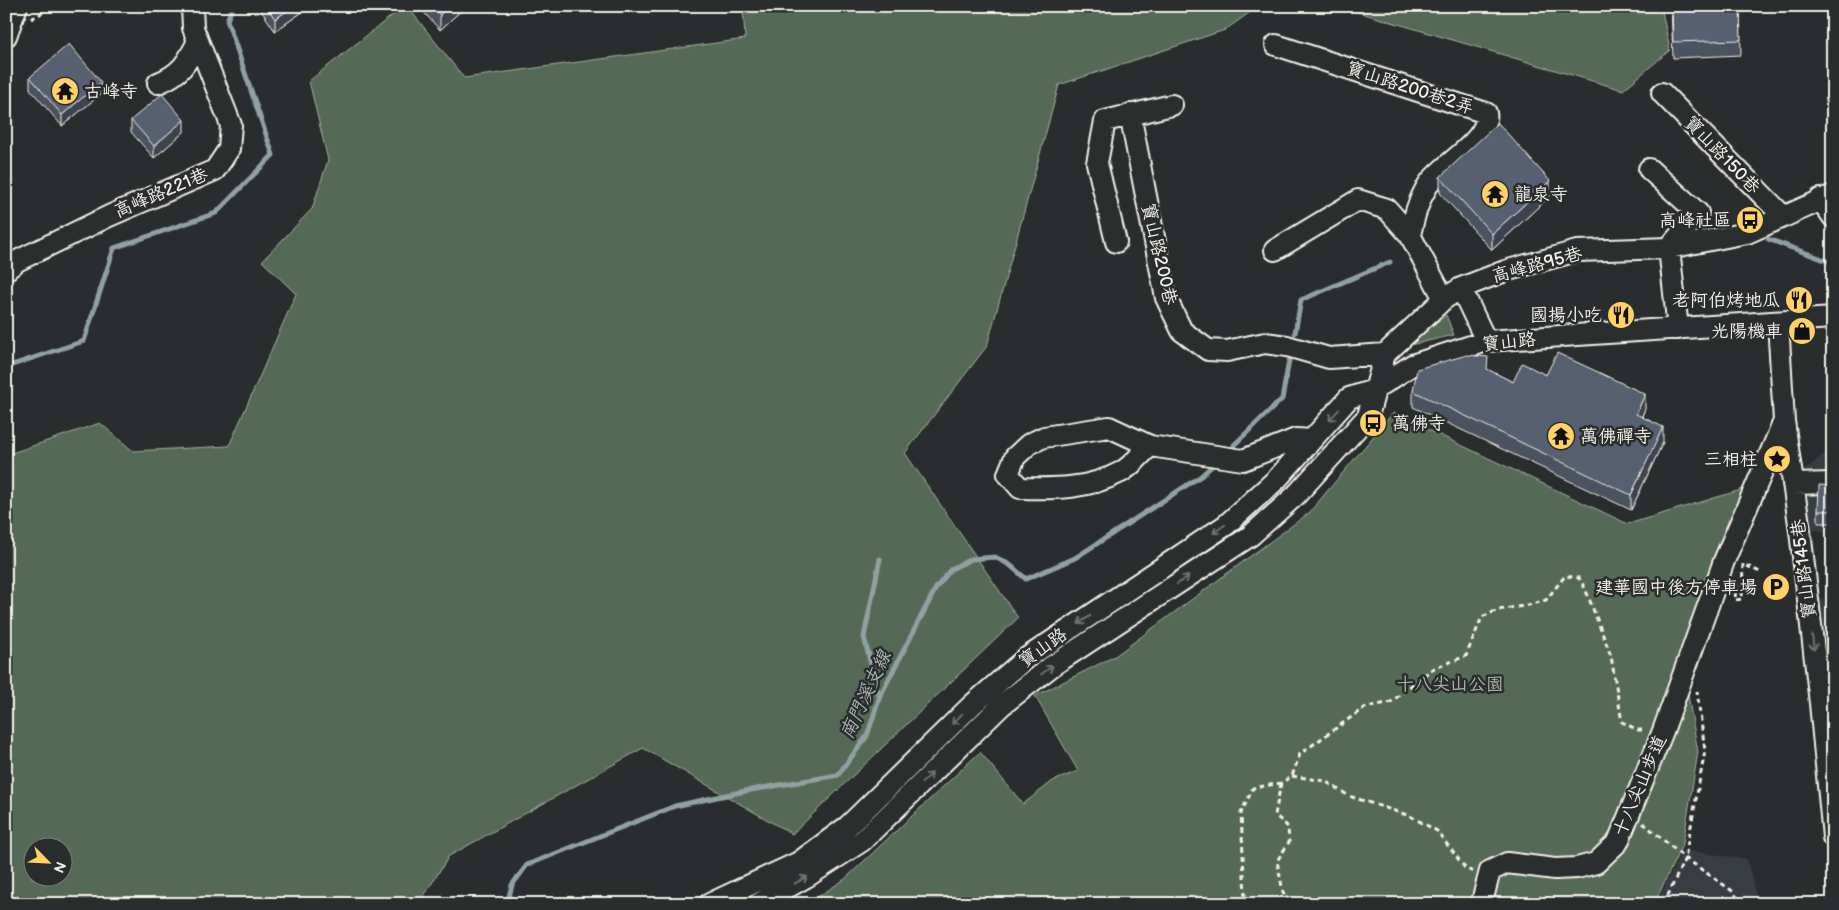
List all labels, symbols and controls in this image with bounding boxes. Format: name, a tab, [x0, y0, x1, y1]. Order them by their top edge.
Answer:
street label: 寶山路200巷2弄	[1344, 58, 1476, 118]
temple icon: 古峰寺	[50, 76, 80, 106]
place label: 古峰寺	[84, 81, 138, 102]
street label: 寶山路150巷	[1680, 112, 1764, 198]
street label: 高峰路221巷	[111, 164, 211, 222]
temple icon: 龍泉寺	[1480, 179, 1510, 209]
place label: 龍泉寺	[1514, 184, 1568, 205]
street label: 寶山路200巷	[1137, 201, 1181, 307]
bus stop icon: 高峰社區	[1735, 205, 1765, 235]
place label: 高峰社區	[1659, 210, 1731, 231]
street label: 高峰路95巷	[1490, 243, 1584, 287]
restaurant icon: 老阿伯烤地瓜	[1784, 285, 1814, 315]
place label: 老阿伯烤地瓜	[1672, 290, 1780, 311]
restaurant icon: 國揚小吃	[1606, 300, 1636, 330]
place label: 國揚小吃	[1530, 305, 1602, 326]
shop icon: 光陽機車	[1787, 316, 1817, 346]
place label: 光陽機車	[1711, 321, 1783, 342]
street label: 寶山路	[1481, 329, 1537, 355]
one-way arrow	[1328, 408, 1340, 421]
bus stop icon: 萬佛寺	[1358, 408, 1388, 438]
place label: 萬佛寺	[1392, 413, 1446, 434]
temple icon: 萬佛禪寺	[1546, 421, 1576, 451]
place label: 萬佛禪寺	[1580, 426, 1652, 447]
place icon: 三相柱	[1762, 444, 1792, 474]
place label: 三相柱	[1704, 449, 1758, 470]
street label: 寶山路145巷	[1787, 518, 1821, 620]
one-way arrow	[1212, 524, 1226, 534]
parking icon: 建華國中後方停車場	[1761, 572, 1791, 602]
one-way arrow	[1176, 575, 1190, 586]
place label: 建華國中後方停車場	[1595, 577, 1757, 598]
one-way arrow	[1078, 615, 1092, 625]
street label: 寶山路	[1015, 624, 1071, 672]
one-way arrow	[1808, 635, 1818, 651]
water label: 南門溪支線	[835, 646, 897, 743]
one-way arrow	[1040, 665, 1054, 675]
park label: 十八尖山公園	[1396, 674, 1504, 695]
one-way arrow	[951, 713, 963, 725]
street label: 十八尖山步道	[1609, 732, 1671, 840]
one-way arrow	[920, 773, 932, 785]
north arrow	[22, 838, 72, 888]
text: N	[50, 859, 69, 875]
one-way arrow	[794, 875, 808, 885]

